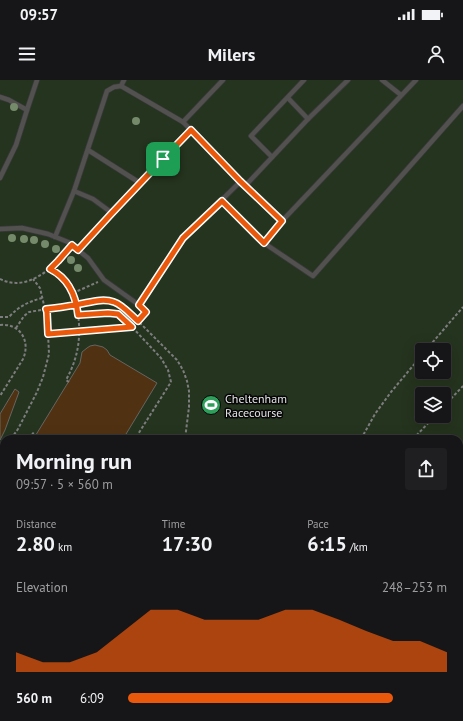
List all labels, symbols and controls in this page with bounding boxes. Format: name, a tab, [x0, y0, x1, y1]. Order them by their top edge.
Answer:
text: 09:57	[20, 5, 58, 24]
icon: menu	[16, 43, 38, 65]
text: Milers	[208, 43, 255, 66]
icon: person	[425, 43, 447, 65]
pin	[146, 142, 180, 176]
icon: arrive	[152, 148, 174, 170]
map controls	[415, 343, 451, 423]
button: locate	[415, 343, 451, 379]
button: layers	[415, 387, 451, 423]
place label: Cheltenham Racecourse	[225, 391, 287, 420]
sports icon: Cheltenham Racecourse	[200, 394, 222, 416]
text: Morning run	[16, 447, 132, 475]
button: share	[405, 448, 447, 490]
text: 09:57 · 5 × 560 m	[16, 476, 113, 493]
text: Distance	[16, 517, 56, 531]
text: Time	[162, 517, 185, 531]
text: Pace	[307, 517, 329, 531]
text: 2.80	[16, 531, 55, 557]
text: 17:30	[162, 531, 212, 557]
text: 6:15	[307, 531, 347, 557]
text: km	[55, 540, 72, 554]
text: /km	[347, 540, 368, 554]
text: Elevation	[16, 579, 68, 596]
text: 248–253 m	[382, 579, 447, 596]
text: 560 m	[16, 690, 52, 707]
text: 6:09	[80, 690, 104, 707]

